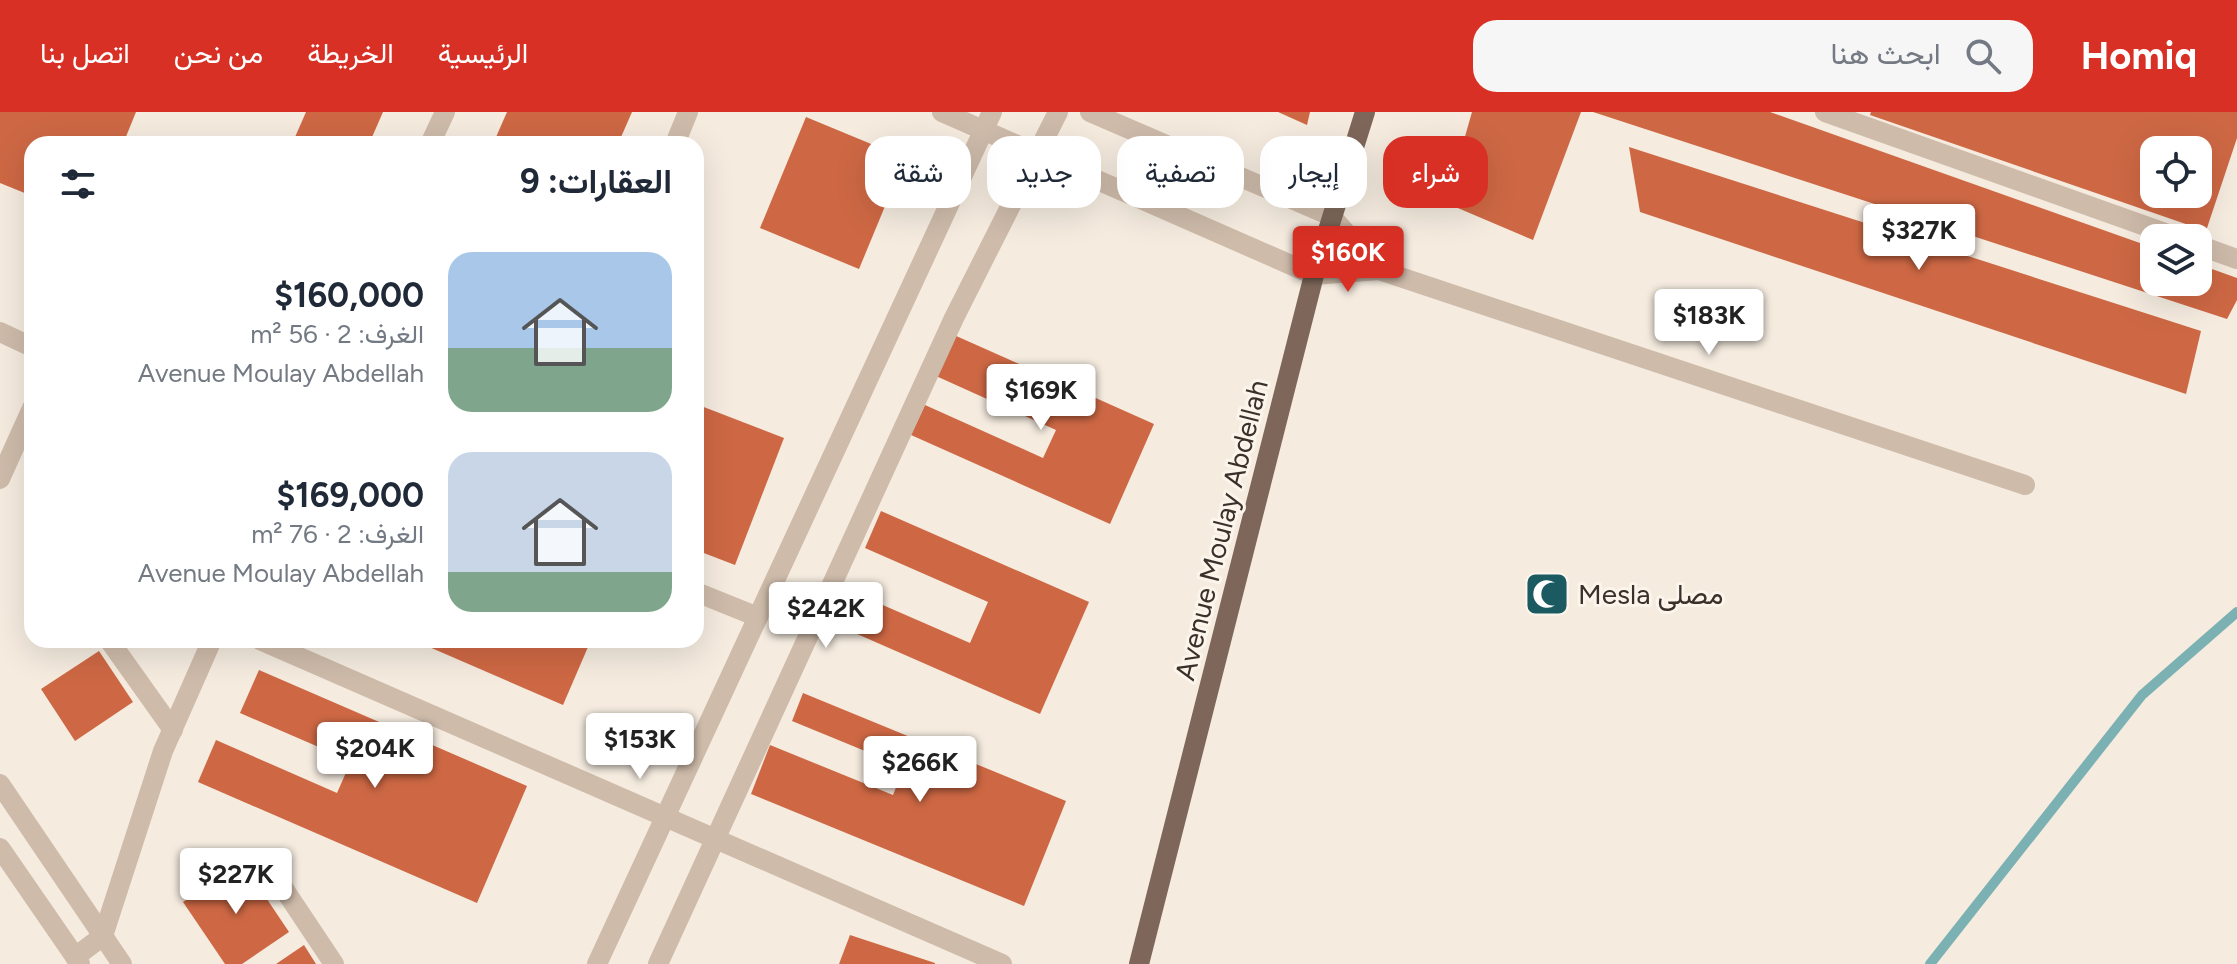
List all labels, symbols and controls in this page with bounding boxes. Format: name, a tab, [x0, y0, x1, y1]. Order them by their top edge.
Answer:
search box	[1473, 20, 2033, 92]
text: Homiq	[2081, 33, 2197, 79]
icon: search	[1961, 34, 2005, 78]
text: ابحث هنا	[1830, 35, 1941, 72]
text: اتصل بنا	[40, 36, 130, 70]
text: من نحن	[174, 36, 263, 70]
text: الخريطة	[307, 36, 394, 70]
text: الرئيسية	[438, 36, 528, 70]
chip: شقة	[865, 136, 971, 208]
chip: جديد	[987, 136, 1101, 208]
chip: تصفية	[1117, 136, 1244, 208]
chip: إيجار	[1260, 136, 1367, 208]
chip: شراء	[1383, 136, 1488, 208]
map controls	[2140, 136, 2212, 296]
button: locate	[2140, 136, 2212, 208]
text: العقارات: 9	[520, 161, 672, 202]
icon: filters	[56, 162, 100, 206]
pin: $327K	[1863, 204, 1975, 272]
text: $327K	[1881, 214, 1957, 246]
button: layers	[2140, 224, 2212, 296]
pin: $160K	[1292, 226, 1404, 294]
text: $160K	[1311, 236, 1385, 268]
text: $160,000	[274, 275, 424, 316]
icon: home	[512, 284, 608, 380]
pin: $183K	[1653, 289, 1765, 357]
text: $183K	[1672, 299, 1746, 331]
text: الغرف: 2 · 56 m²	[250, 318, 424, 350]
text: Avenue Moulay Abdellah	[138, 357, 424, 389]
pin: $169K	[985, 364, 1097, 432]
text: $169K	[1005, 374, 1077, 406]
street label: Avenue Moulay Abdellah	[1167, 376, 1275, 684]
text: $169,000	[277, 475, 424, 516]
icon: home	[512, 484, 608, 580]
text: الغرف: 2 · 76 m²	[251, 518, 424, 550]
text: Avenue Moulay Abdellah	[138, 557, 424, 589]
mosque icon: Mesla مصلى	[1523, 570, 1571, 618]
place label: Mesla مصلى	[1578, 577, 1723, 611]
pin: $242K	[770, 582, 882, 650]
text: $242K	[787, 592, 865, 624]
pin: $153K	[584, 713, 696, 781]
pin: $204K	[319, 722, 431, 790]
text: $153K	[604, 723, 676, 755]
text: $204K	[335, 732, 415, 764]
pin: $266K	[864, 736, 976, 804]
text: $266K	[882, 746, 958, 778]
pin: $227K	[180, 848, 292, 916]
text: $227K	[198, 858, 274, 890]

